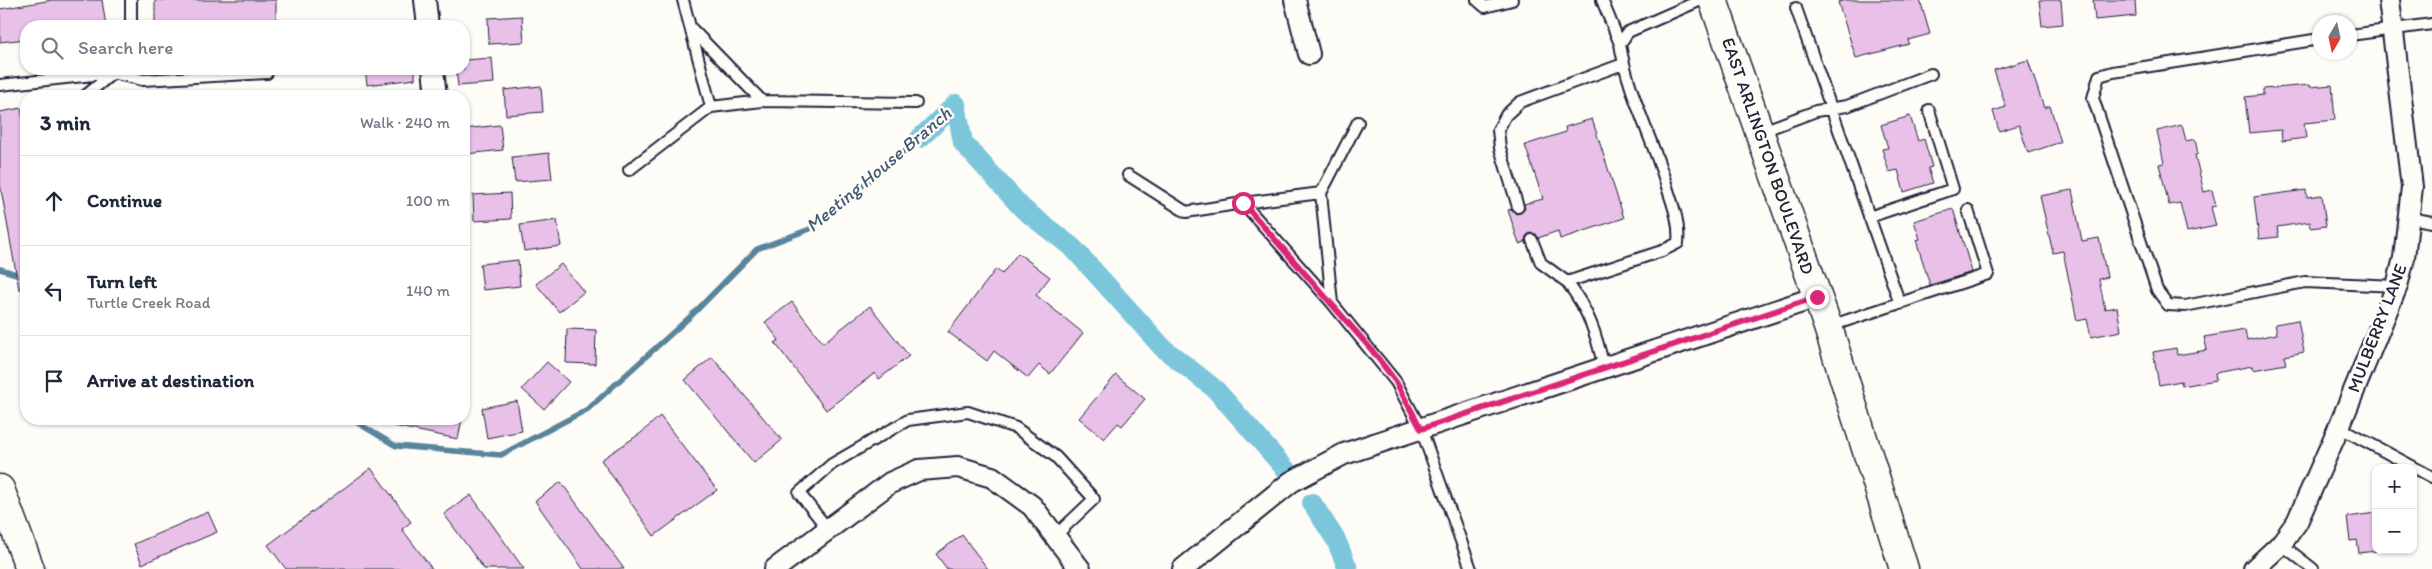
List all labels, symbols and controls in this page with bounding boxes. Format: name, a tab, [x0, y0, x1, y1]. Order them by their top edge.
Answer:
north arrow	[2312, 15, 2357, 60]
search box	[20, 20, 470, 75]
icon: search	[38, 34, 66, 62]
street label: EAST ARLINGTON BOULEVARD	[1717, 35, 1819, 277]
text: Search here	[78, 36, 173, 59]
water label: Meeting House Branch	[801, 102, 956, 237]
text: 3 min	[40, 110, 90, 135]
text: Walk · 240 m	[360, 113, 450, 132]
icon: ahead	[40, 187, 68, 215]
text: Continue	[87, 189, 162, 212]
text: 100 m	[406, 191, 450, 210]
route start	[1232, 192, 1255, 215]
street label: MULBERRY LANE	[2342, 260, 2412, 395]
text: Turn left	[87, 270, 157, 293]
icon: left	[40, 277, 68, 305]
text: 140 m	[406, 281, 450, 300]
route end	[1806, 286, 1829, 309]
text: Turtle Creek Road	[87, 293, 210, 312]
icon: arrive	[40, 367, 68, 395]
text: Arrive at destination	[87, 369, 254, 392]
map controls	[2372, 464, 2417, 554]
button: +	[2372, 464, 2417, 509]
button: −	[2372, 509, 2417, 554]

